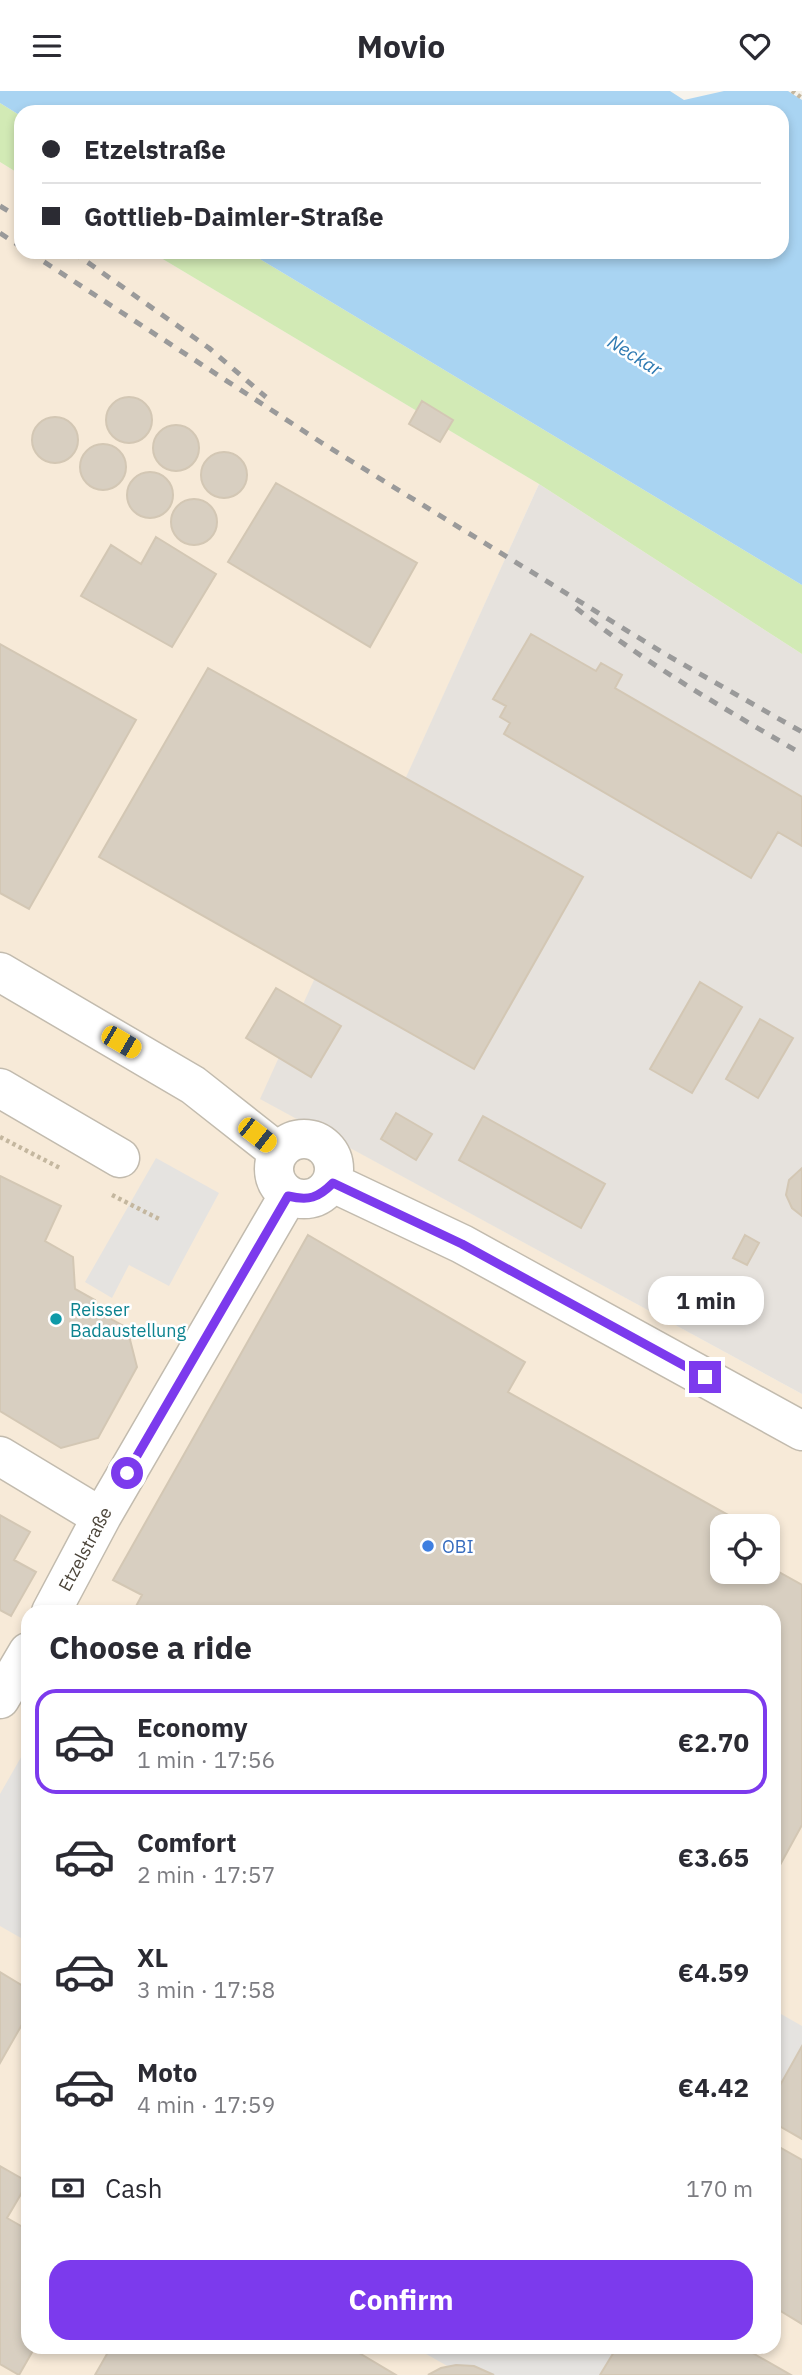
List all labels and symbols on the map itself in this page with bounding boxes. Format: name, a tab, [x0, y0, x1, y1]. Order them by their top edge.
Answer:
water label: Neckar	[603, 329, 667, 382]
car	[98, 1022, 145, 1062]
car	[234, 1114, 281, 1156]
callout: 1 min	[647, 1275, 763, 1325]
place label: Reisser Badaustellung	[70, 1298, 187, 1342]
marker: Reisser Badaustellung	[48, 1311, 64, 1327]
route end	[689, 1361, 721, 1393]
route start	[111, 1457, 143, 1489]
street label: Etzelstraße	[53, 1503, 117, 1595]
place label: OBI	[442, 1535, 474, 1558]
marker: OBI	[420, 1538, 436, 1554]

